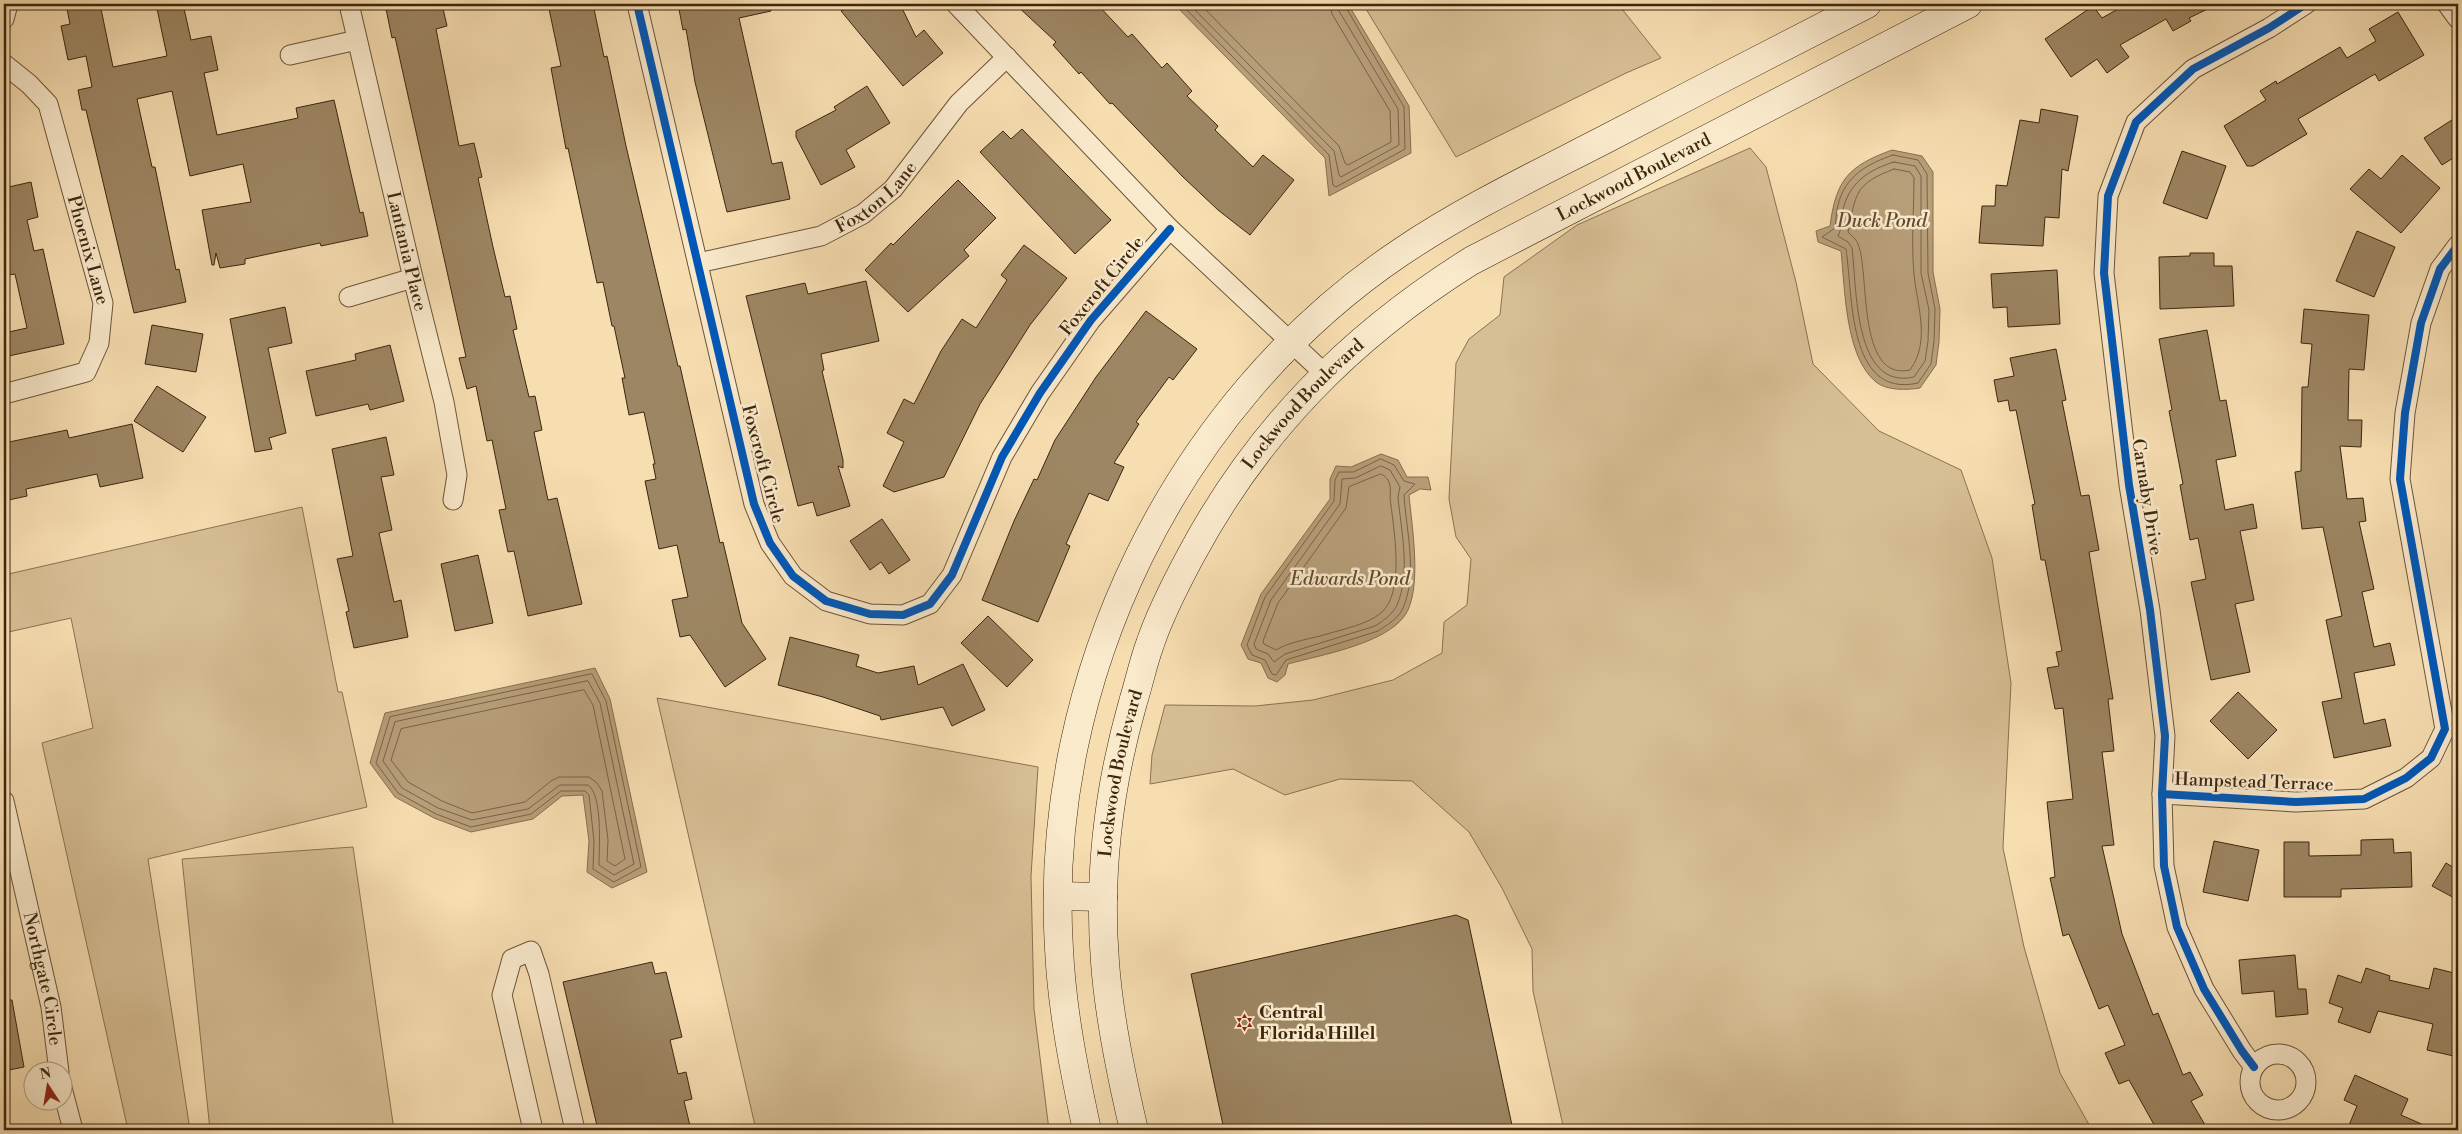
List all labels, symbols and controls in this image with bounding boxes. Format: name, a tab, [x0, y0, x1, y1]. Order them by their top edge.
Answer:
street label: Lockwood Boulevard	[1553, 127, 1715, 226]
street label: Foxton Lane	[831, 157, 922, 238]
street label: Lantania Place	[382, 189, 432, 313]
street label: Phoenix Lane	[62, 193, 114, 307]
water label: Duck Pond	[1836, 209, 1928, 233]
street label: Foxcroft Circle	[1055, 231, 1149, 341]
street label: Lockwood Boulevard	[1237, 333, 1369, 474]
street label: Foxcroft Circle	[736, 402, 790, 526]
street label: Carnaby Drive	[2126, 437, 2168, 557]
water label: Edwards Pond	[1289, 567, 1411, 591]
street label: Lockwood Boulevard	[1093, 686, 1148, 858]
street label: Hampstead Terrace	[2174, 768, 2334, 796]
street label: Northgate Circle	[18, 910, 67, 1047]
place label: Central Florida Hillel	[1259, 1001, 1375, 1045]
synagogue icon: Central Florida Hillel	[1235, 1012, 1255, 1032]
north arrow	[22, 1062, 72, 1112]
text: N	[38, 1064, 53, 1084]

